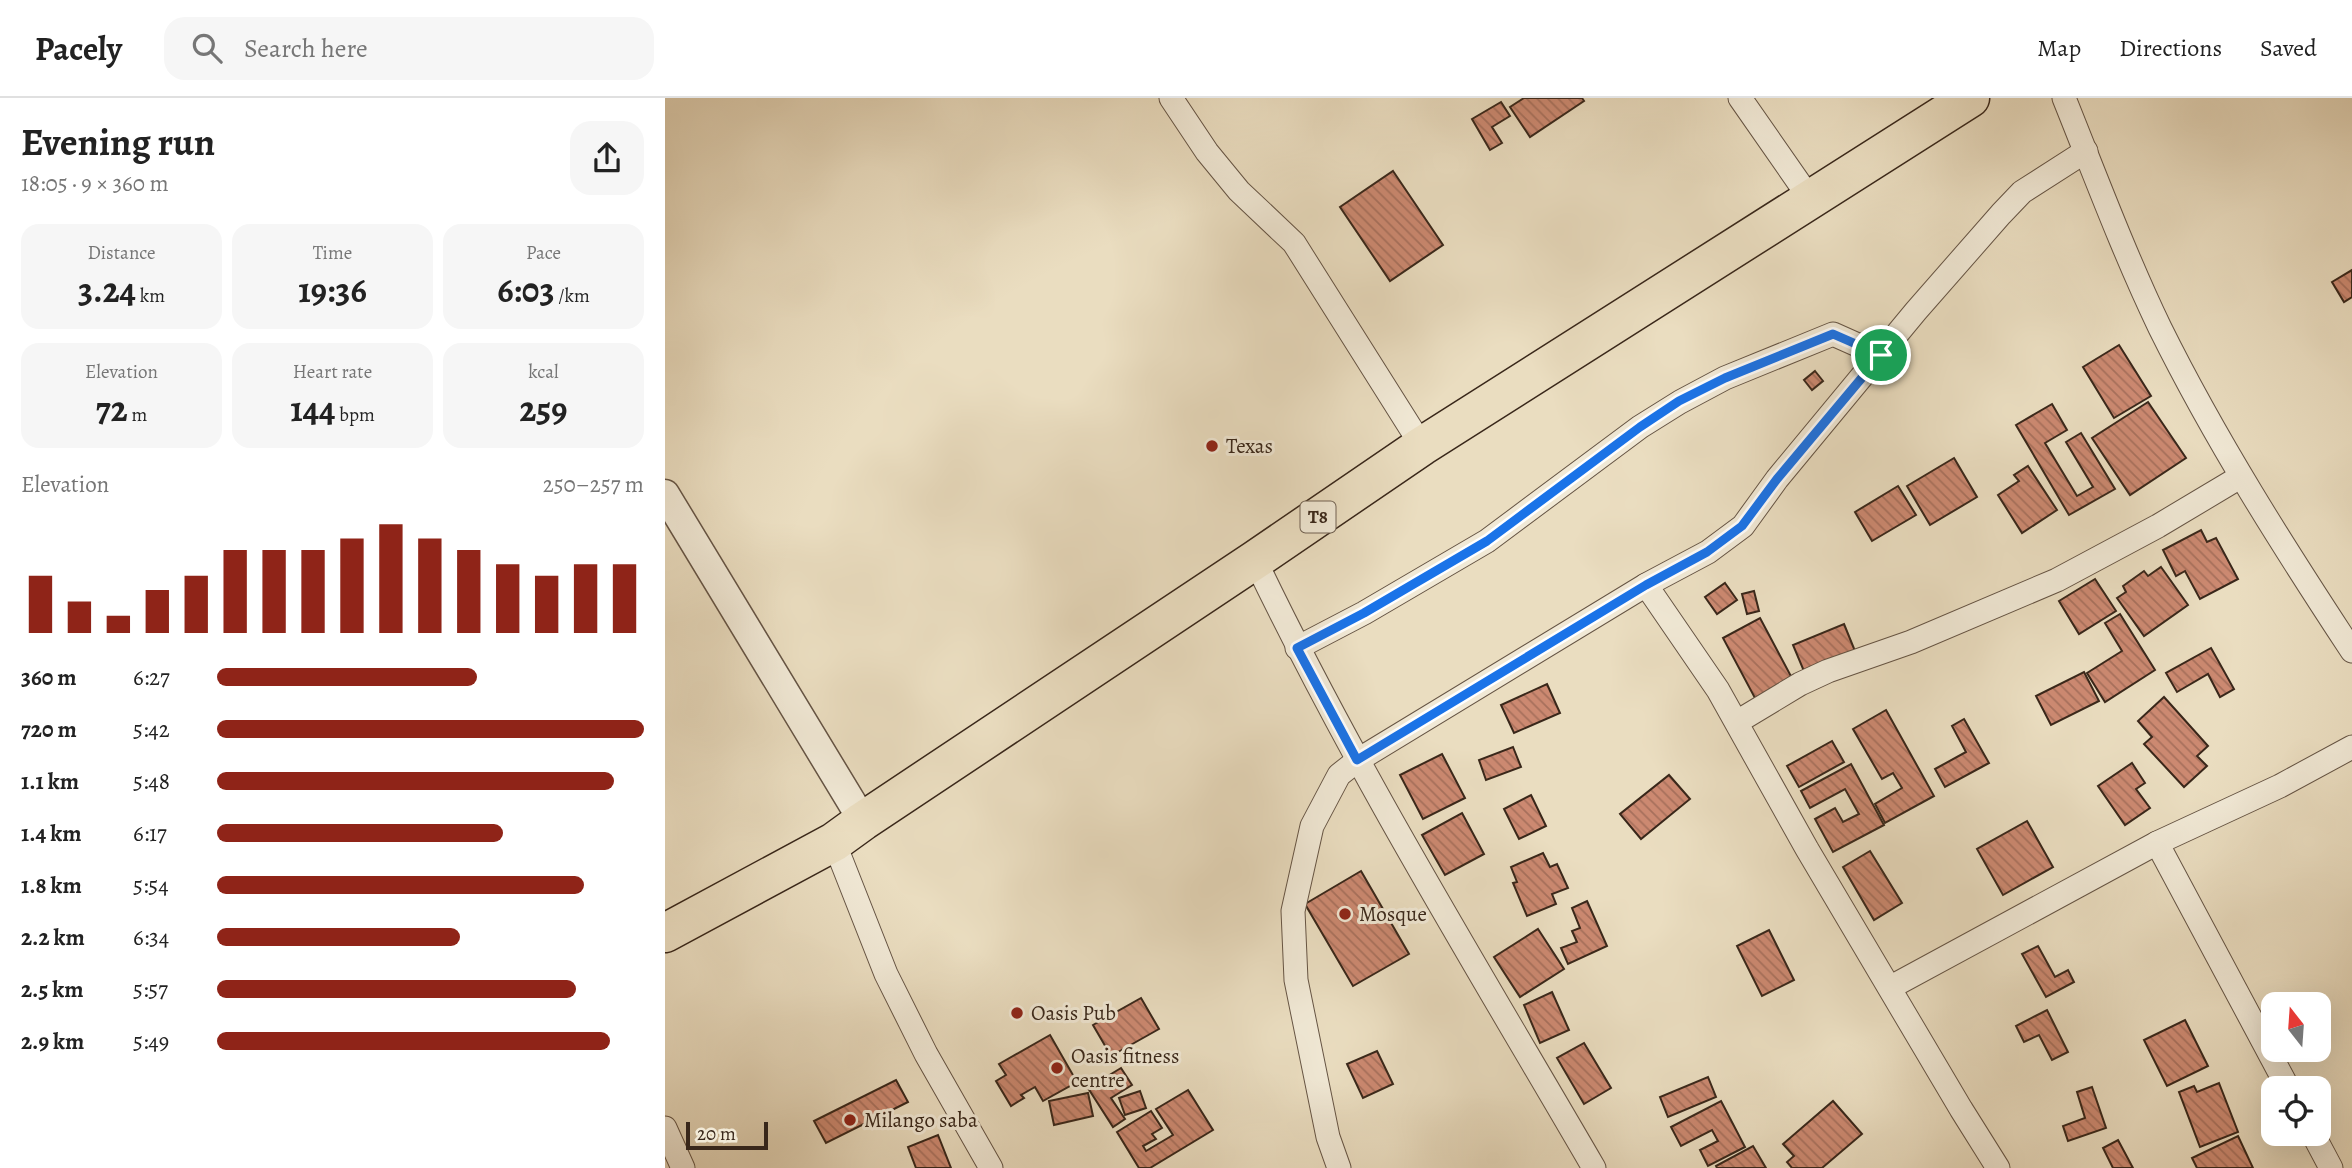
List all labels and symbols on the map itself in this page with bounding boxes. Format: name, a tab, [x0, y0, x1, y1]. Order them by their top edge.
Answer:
pin	[1851, 325, 1911, 385]
place label: Texas	[1226, 432, 1273, 460]
marker: Texas	[1204, 438, 1220, 454]
road number: T8	[1301, 502, 1335, 532]
place label: Mosque	[1359, 900, 1427, 928]
marker: Mosque	[1337, 906, 1353, 922]
north arrow	[2261, 992, 2331, 1062]
place label: Oasis Pub	[1031, 999, 1116, 1027]
marker: Oasis Pub	[1009, 1005, 1025, 1021]
place label: Oasis fitness centre	[1071, 1042, 1179, 1094]
marker: Oasis fitness centre	[1049, 1060, 1065, 1076]
place label: Milango saba	[864, 1106, 978, 1134]
marker: Milango saba	[842, 1112, 858, 1128]
scale bar	[686, 1119, 768, 1151]

